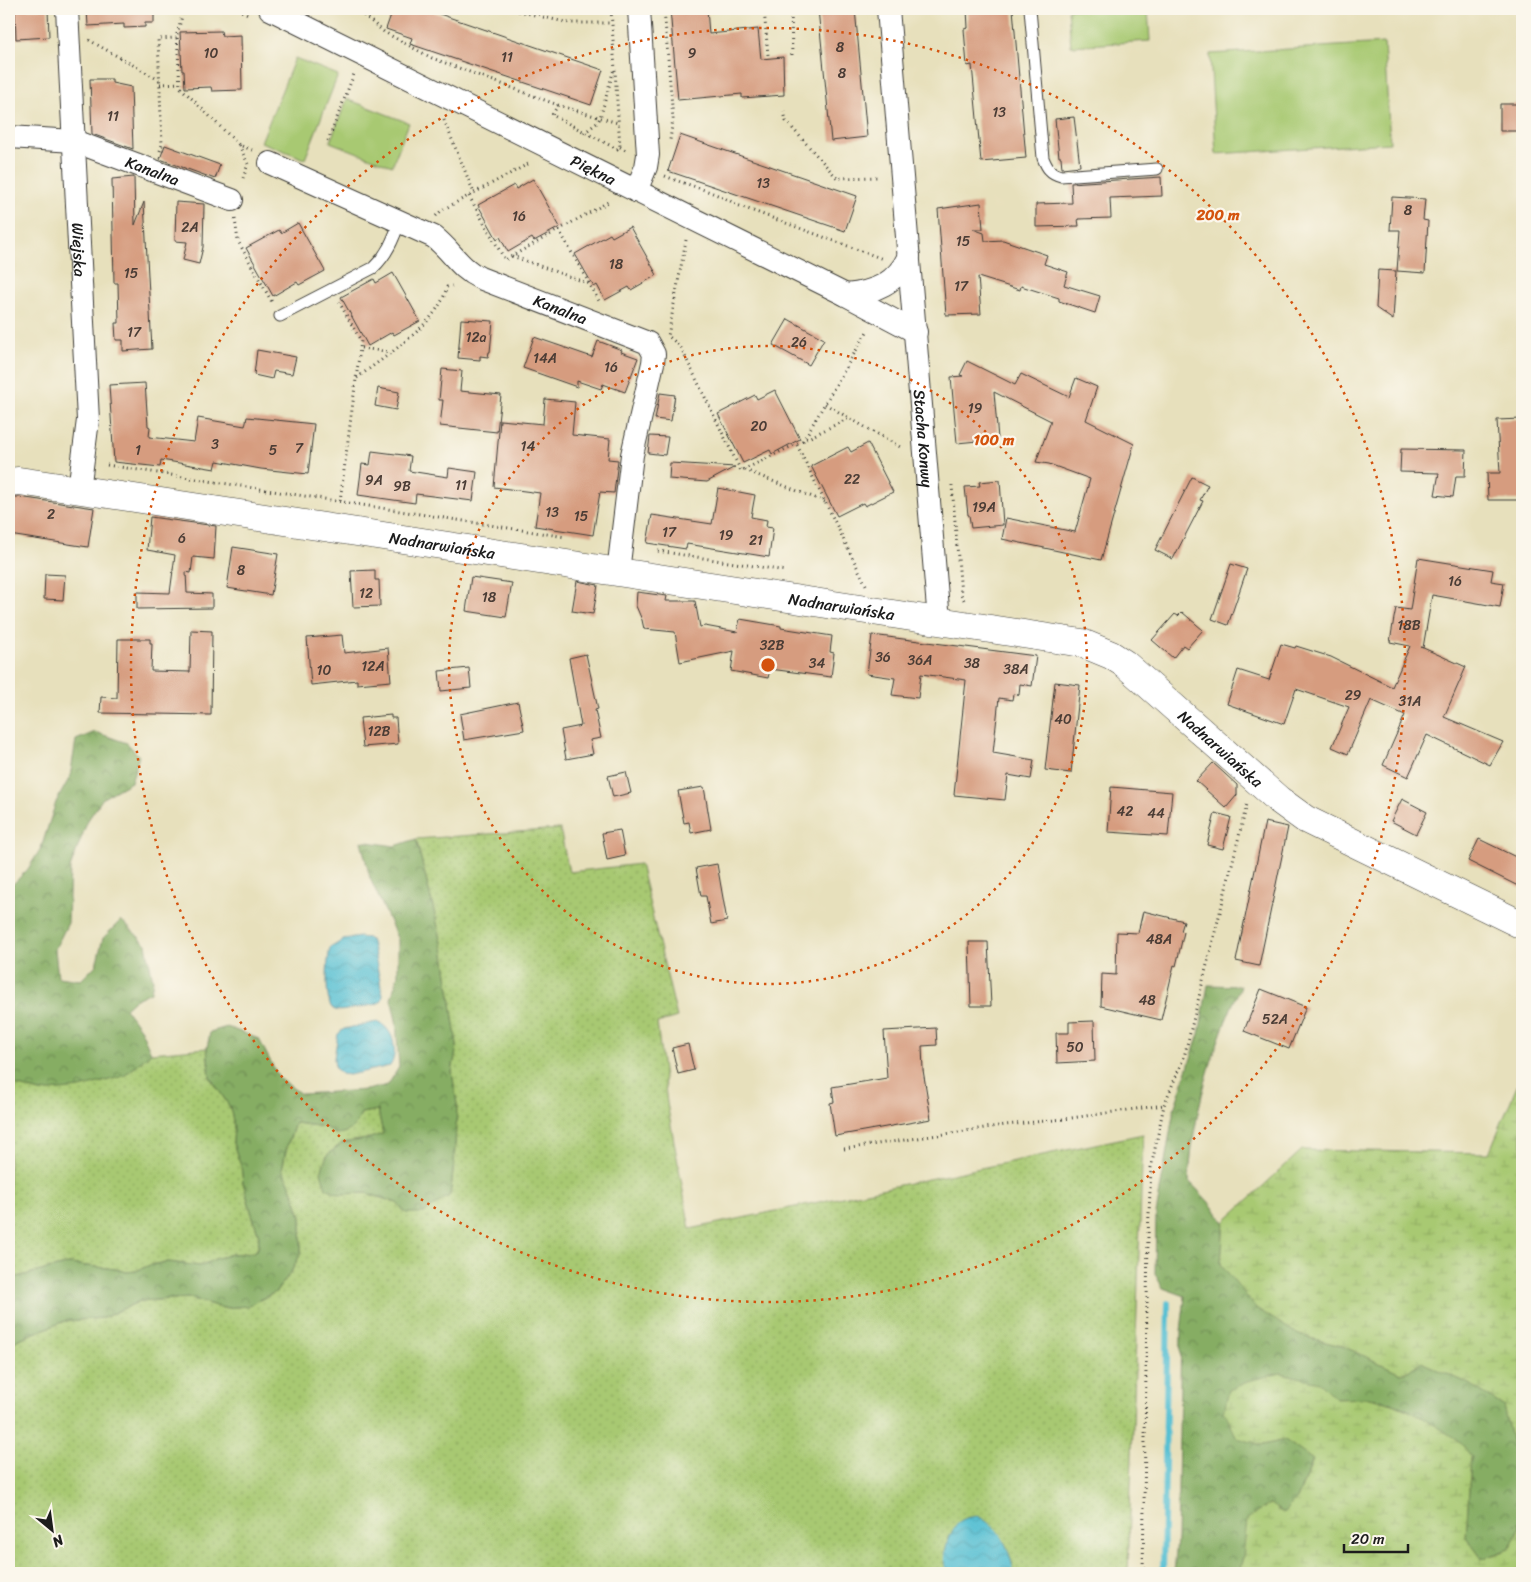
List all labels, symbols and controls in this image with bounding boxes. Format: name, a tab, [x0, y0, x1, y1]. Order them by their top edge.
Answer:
house number: 8	[836, 35, 845, 60]
house number: 10	[204, 41, 219, 66]
house number: 9	[688, 41, 697, 66]
house number: 11	[501, 45, 513, 70]
house number: 8	[838, 61, 847, 86]
house number: 13	[992, 100, 1006, 125]
house number: 11	[107, 104, 119, 129]
street label: Piękna	[566, 146, 622, 194]
street label: Kanalna	[121, 147, 184, 194]
house number: 13	[756, 171, 770, 196]
house number: 8	[1404, 198, 1413, 223]
text: 200 m	[1195, 202, 1240, 228]
house number: 16	[512, 204, 526, 229]
house number: 2A	[181, 215, 199, 240]
street label: Wiejska	[63, 222, 95, 277]
house number: 15	[956, 229, 971, 254]
house number: 18	[609, 252, 624, 277]
house number: 15	[124, 261, 139, 286]
house number: 17	[954, 274, 969, 299]
street label: Kanalna	[529, 285, 592, 333]
house number: 17	[127, 320, 142, 345]
house number: 12a	[465, 325, 487, 350]
house number: 26	[791, 330, 807, 355]
house number: 14A	[533, 346, 557, 371]
house number: 16	[604, 355, 618, 380]
street label: Stacha Konwy	[905, 388, 942, 489]
house number: 19	[968, 396, 983, 421]
house number: 20	[751, 414, 768, 439]
text: 100 m	[974, 427, 1015, 453]
house number: 3	[211, 432, 219, 457]
house number: 14	[521, 434, 536, 459]
house number: 7	[295, 436, 304, 461]
house number: 1	[135, 438, 141, 463]
house number: 5	[269, 438, 278, 463]
house number: 22	[844, 467, 860, 492]
house number: 9A	[365, 468, 383, 493]
house number: 11	[455, 473, 467, 498]
house number: 9B	[393, 474, 411, 499]
house number: 19A	[972, 495, 996, 520]
house number: 13	[545, 500, 559, 525]
house number: 2	[47, 502, 55, 527]
house number: 15	[574, 504, 589, 529]
house number: 17	[662, 520, 677, 545]
street label: Nadnarwiańska	[387, 523, 498, 568]
house number: 19	[719, 523, 734, 548]
house number: 6	[178, 526, 186, 551]
house number: 21	[749, 528, 763, 553]
house number: 8	[237, 558, 246, 583]
house number: 16	[1448, 569, 1462, 594]
house number: 12	[359, 581, 373, 606]
street label: Nadnarwiańska	[786, 584, 897, 629]
house number: 18	[482, 585, 497, 610]
house number: 18B	[1397, 613, 1421, 638]
house number: 32B	[760, 633, 784, 658]
house number: 36	[875, 645, 891, 670]
house number: 36A	[908, 648, 932, 673]
house number: 34	[809, 651, 825, 676]
house number: 38	[964, 651, 981, 676]
house number: 12A	[361, 654, 385, 679]
centre of rings	[759, 656, 777, 674]
house number: 38A	[1003, 657, 1029, 682]
house number: 10	[317, 658, 332, 683]
house number: 29	[1345, 683, 1362, 708]
house number: 31A	[1399, 689, 1421, 714]
street label: Nadnarwiańska	[1171, 702, 1271, 795]
house number: 40	[1054, 707, 1072, 732]
house number: 12B	[368, 719, 391, 744]
house number: 42	[1117, 799, 1133, 824]
house number: 44	[1147, 801, 1165, 826]
house number: 48A	[1146, 927, 1172, 952]
house number: 48	[1138, 988, 1156, 1013]
house number: 52A	[1262, 1007, 1288, 1032]
house number: 50	[1066, 1035, 1084, 1060]
north arrow	[28, 1504, 78, 1554]
scale bar	[1344, 1522, 1407, 1554]
text: 20 m	[1351, 1526, 1385, 1552]
text: N	[47, 1527, 69, 1554]

